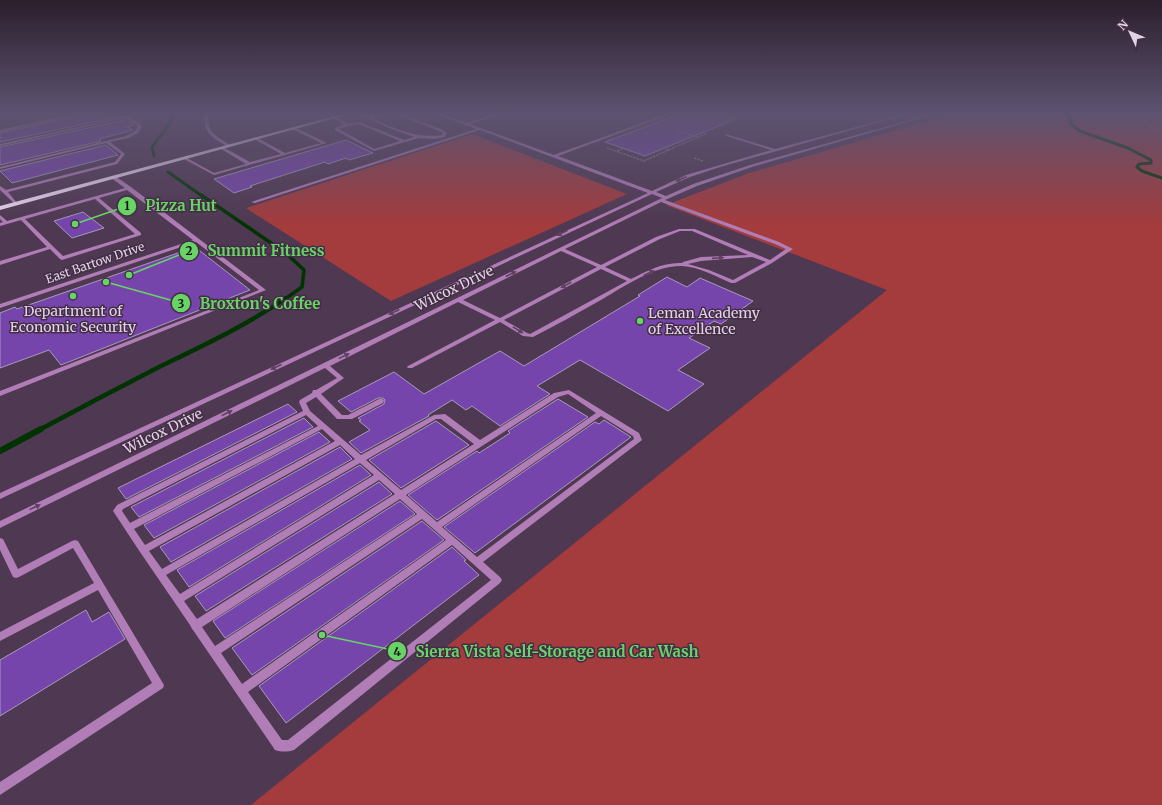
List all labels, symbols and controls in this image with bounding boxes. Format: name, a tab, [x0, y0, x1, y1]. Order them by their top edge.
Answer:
north arrow	[1110, 12, 1150, 52]
text: N	[1115, 17, 1131, 33]
one-way arrow	[674, 177, 686, 183]
callout: Pizza Hut	[117, 193, 224, 220]
text: Pizza Hut	[145, 196, 217, 215]
text: 1	[124, 198, 130, 213]
one-way arrow	[557, 230, 568, 236]
callout: Summit Fitness	[179, 237, 332, 264]
street label: East Bartow Drive	[43, 239, 146, 286]
text: Summit Fitness	[207, 241, 325, 260]
text: 2	[185, 243, 193, 258]
one-way arrow	[712, 255, 724, 262]
street label: Wilcox Drive	[411, 261, 496, 315]
one-way arrow	[643, 270, 654, 276]
one-way arrow	[505, 271, 516, 277]
one-way arrow	[560, 282, 572, 288]
callout: Broxton's Coffee	[171, 290, 328, 317]
marker: Department of Economic Security	[68, 291, 78, 301]
text: Broxton's Coffee	[200, 294, 320, 313]
text: 3	[178, 296, 185, 311]
place label: Department of Economic Security	[10, 302, 137, 336]
place label: Leman Academy of Excellence	[648, 304, 761, 338]
one-way arrow	[388, 309, 400, 315]
marker: Leman Academy of Excellence	[635, 316, 645, 326]
one-way arrow	[512, 327, 524, 334]
one-way arrow	[338, 353, 350, 359]
one-way arrow	[271, 364, 282, 370]
street label: Wilcox Drive	[120, 404, 205, 458]
one-way arrow	[221, 410, 233, 416]
one-way arrow	[29, 504, 41, 510]
callout: Sierra Vista Self-Storage and Car Wash	[387, 638, 706, 665]
text: Sierra Vista Self-Storage and Car Wash	[415, 642, 699, 661]
text: 4	[393, 644, 401, 659]

